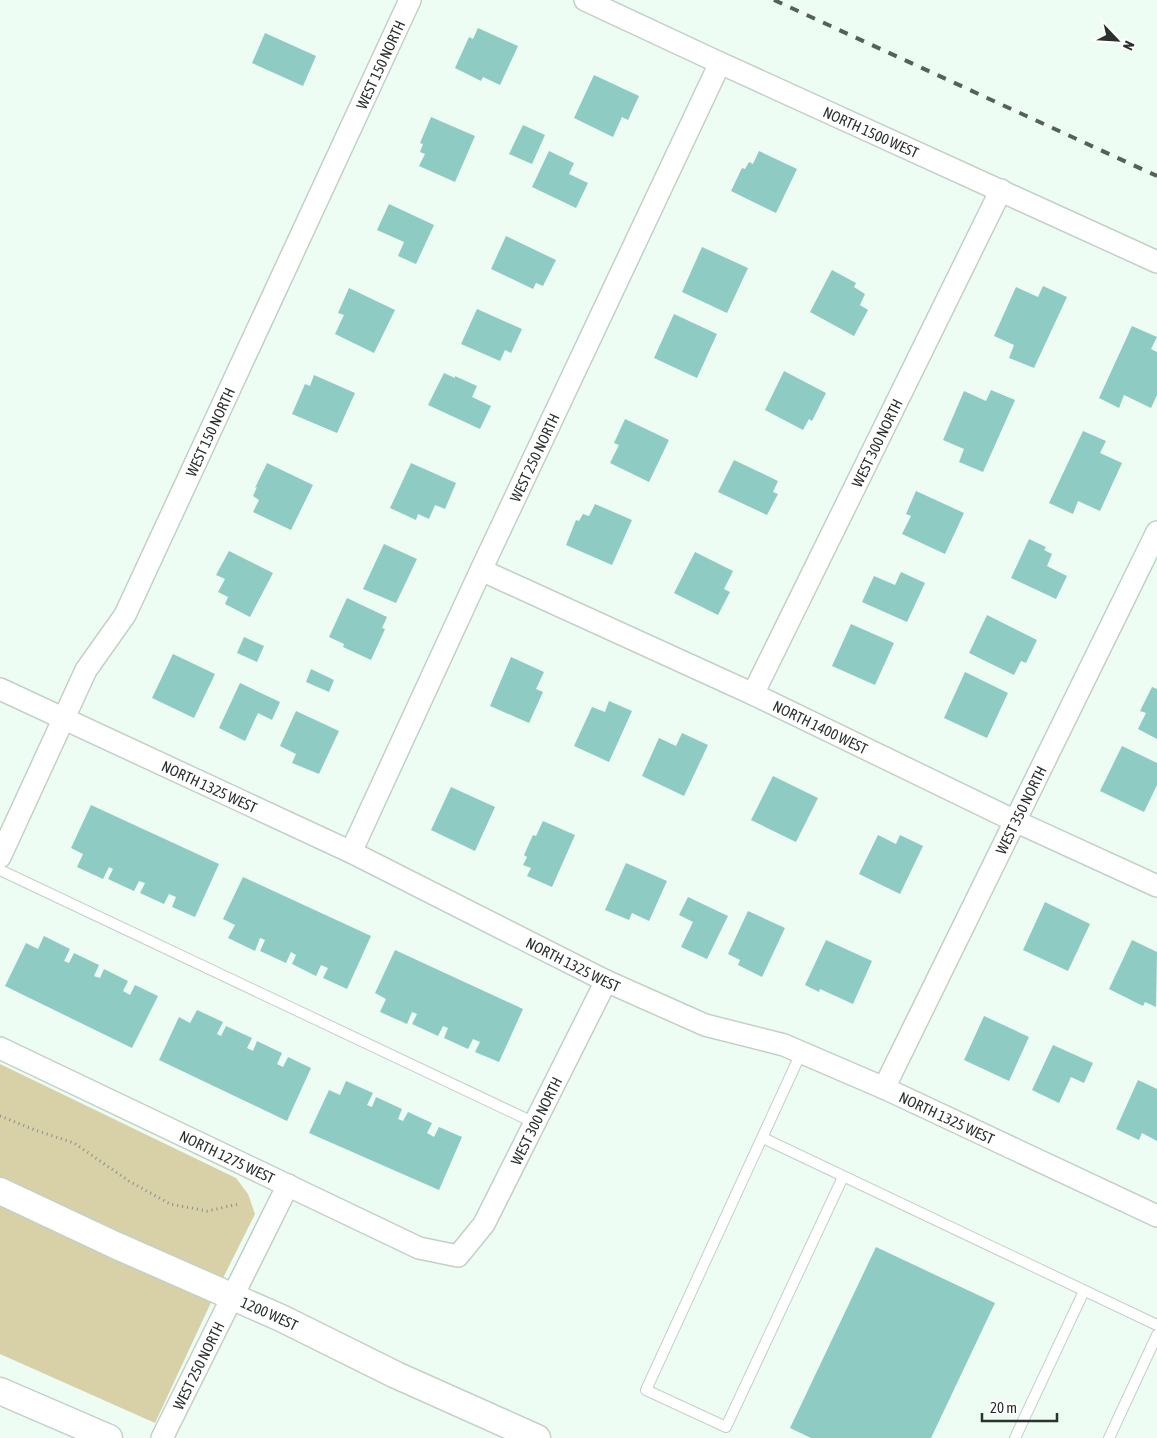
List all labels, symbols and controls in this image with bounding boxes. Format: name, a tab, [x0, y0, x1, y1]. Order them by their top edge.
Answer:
north arrow	[1092, 15, 1142, 65]
street label: WEST 150 NORTH	[352, 17, 408, 112]
text: N	[1120, 38, 1138, 53]
street label: NORTH 1500 WEST	[821, 103, 922, 161]
street label: WEST 150 NORTH	[182, 385, 238, 479]
street label: WEST 300 NORTH	[848, 396, 905, 490]
street label: WEST 250 NORTH	[506, 410, 562, 504]
street label: NORTH 1400 WEST	[770, 697, 871, 757]
street label: NORTH 1325 WEST	[159, 757, 260, 816]
street label: WEST 350 NORTH	[992, 763, 1049, 857]
street label: NORTH 1325 WEST	[523, 934, 623, 995]
street label: WEST 300 NORTH	[507, 1074, 565, 1167]
street label: NORTH 1325 WEST	[897, 1088, 998, 1147]
street label: NORTH 1275 WEST	[177, 1127, 278, 1187]
street label: 1200 WEST	[239, 1293, 301, 1334]
street label: WEST 250 NORTH	[169, 1319, 227, 1412]
scale bar	[982, 1390, 1057, 1422]
text: 20 m	[990, 1399, 1017, 1416]

